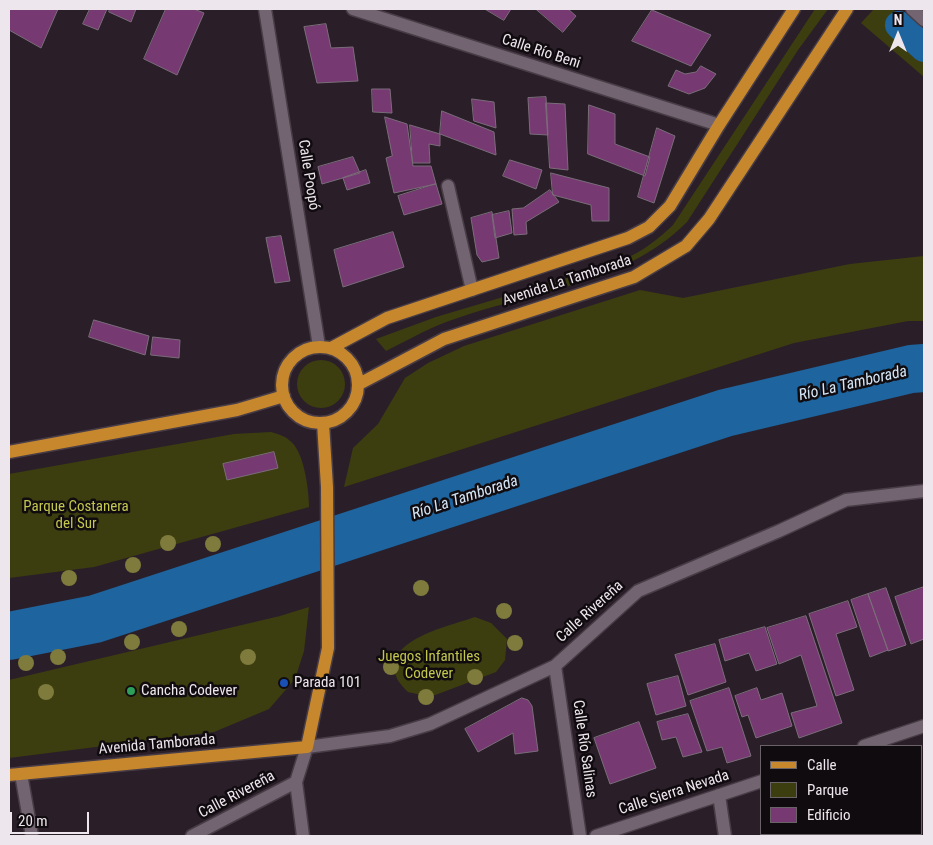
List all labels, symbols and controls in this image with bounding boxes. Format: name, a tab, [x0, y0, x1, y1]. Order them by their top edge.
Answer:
north arrow	[873, 10, 923, 60]
text: N	[894, 12, 902, 28]
street label: Calle Río Beni	[499, 31, 583, 73]
street label: Calle Poopó	[294, 138, 322, 212]
street label: Avenida La Tamborada	[500, 252, 634, 310]
water label: Río La Tamborada	[797, 362, 909, 406]
water label: Río La Tamborada	[409, 472, 521, 524]
park label: Parque Costanera del Sur	[23, 498, 129, 533]
street label: Calle Rivereña	[553, 577, 627, 647]
park label: Juegos Infantiles Codever	[378, 648, 480, 683]
place label: Parada 101	[294, 674, 361, 692]
marker: Parada 101	[278, 677, 290, 689]
place label: Cancha Codever	[141, 682, 237, 700]
marker: Cancha Codever	[125, 685, 137, 697]
street label: Calle Río Salinas	[568, 699, 600, 799]
street label: Avenida Tamborada	[98, 731, 216, 759]
legend	[760, 745, 923, 835]
text: Calle	[807, 756, 837, 774]
street label: Calle Rivereña	[196, 767, 278, 823]
street label: Calle Sierra Nevada	[616, 767, 732, 819]
text: Parque	[807, 781, 849, 799]
scale bar	[12, 802, 91, 834]
text: Edificio	[807, 806, 850, 824]
text: 20 m	[18, 812, 48, 830]

